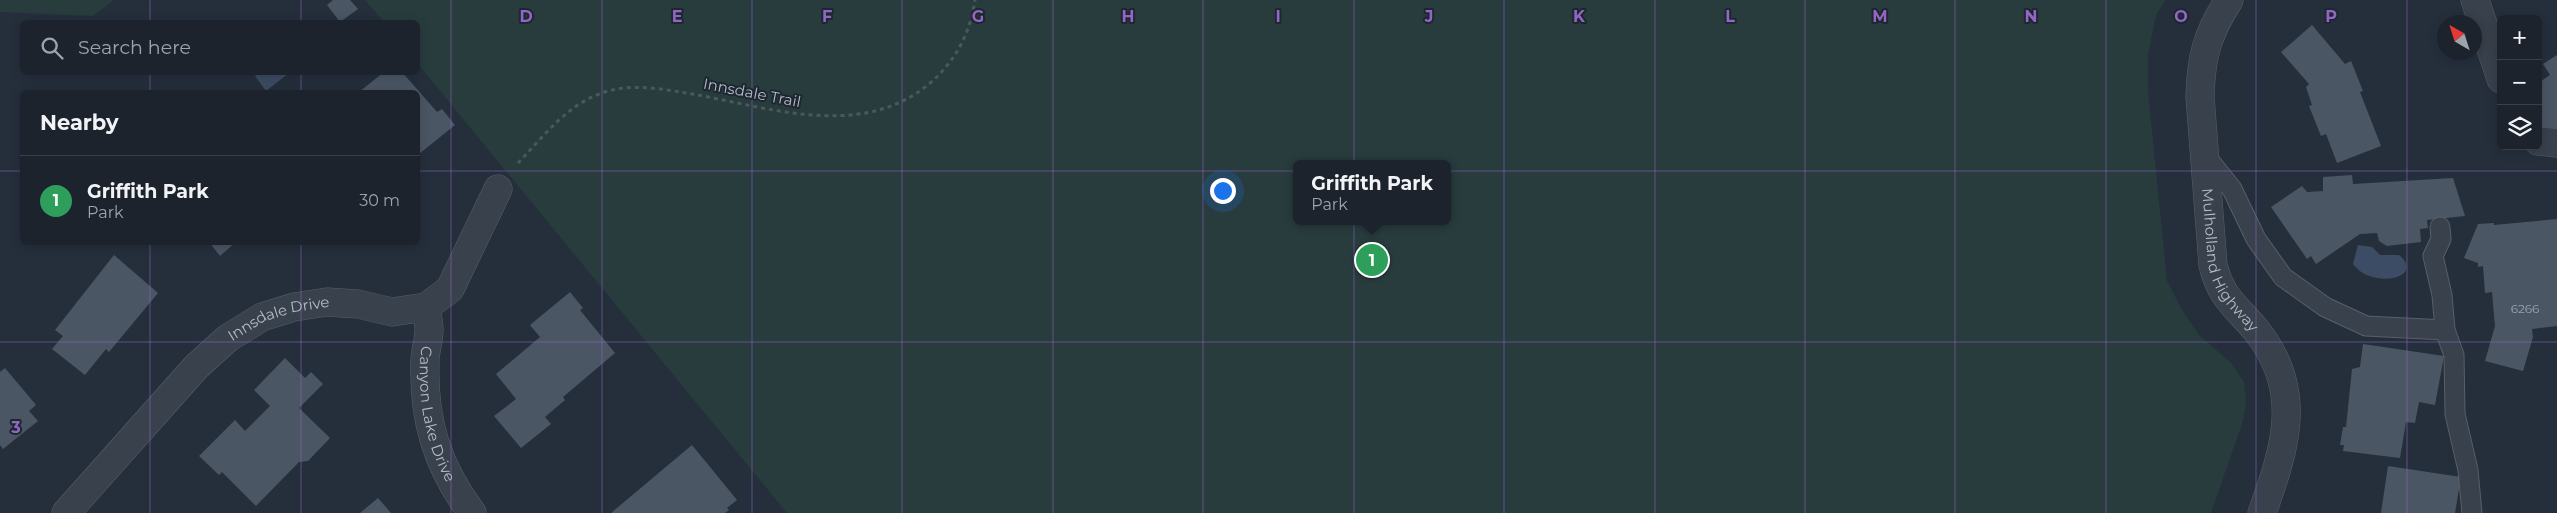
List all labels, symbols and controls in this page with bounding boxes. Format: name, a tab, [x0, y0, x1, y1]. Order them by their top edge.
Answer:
text: D	[519, 7, 533, 26]
text: E	[672, 7, 682, 26]
text: F	[822, 7, 832, 26]
text: G	[972, 7, 984, 26]
text: H	[1122, 7, 1134, 26]
text: I	[1275, 7, 1281, 26]
text: J	[1424, 7, 1433, 26]
text: K	[1573, 7, 1586, 26]
text: L	[1725, 7, 1735, 26]
text: M	[1872, 7, 1888, 26]
text: N	[2025, 7, 2037, 26]
text: O	[2174, 7, 2188, 26]
text: P	[2325, 7, 2337, 26]
north arrow	[2437, 15, 2482, 60]
map controls	[2497, 15, 2542, 150]
button: +	[2497, 15, 2542, 60]
search box	[20, 20, 420, 75]
icon: search	[38, 34, 66, 62]
text: Search here	[78, 36, 191, 59]
button: −	[2497, 60, 2542, 105]
street label: Innsdale Trail	[702, 74, 802, 111]
button: layers	[2497, 105, 2542, 150]
text: Nearby	[40, 110, 119, 135]
popup	[1293, 160, 1451, 225]
text: Griffith Park	[1311, 172, 1433, 195]
your location	[1210, 178, 1236, 204]
text: Griffith Park	[87, 180, 209, 203]
street label: Mulholland Highway	[2198, 187, 2264, 336]
text: 1	[53, 191, 59, 210]
text: 30 m	[359, 191, 400, 210]
text: Park	[1311, 195, 1348, 214]
text: Park	[87, 203, 124, 222]
pin: 1	[1356, 241, 1388, 279]
street label: Innsdale Drive	[224, 292, 331, 345]
house number: 6266	[2511, 301, 2539, 316]
street label: Canyon Lake Drive	[416, 345, 460, 485]
text: 3	[10, 418, 21, 437]

